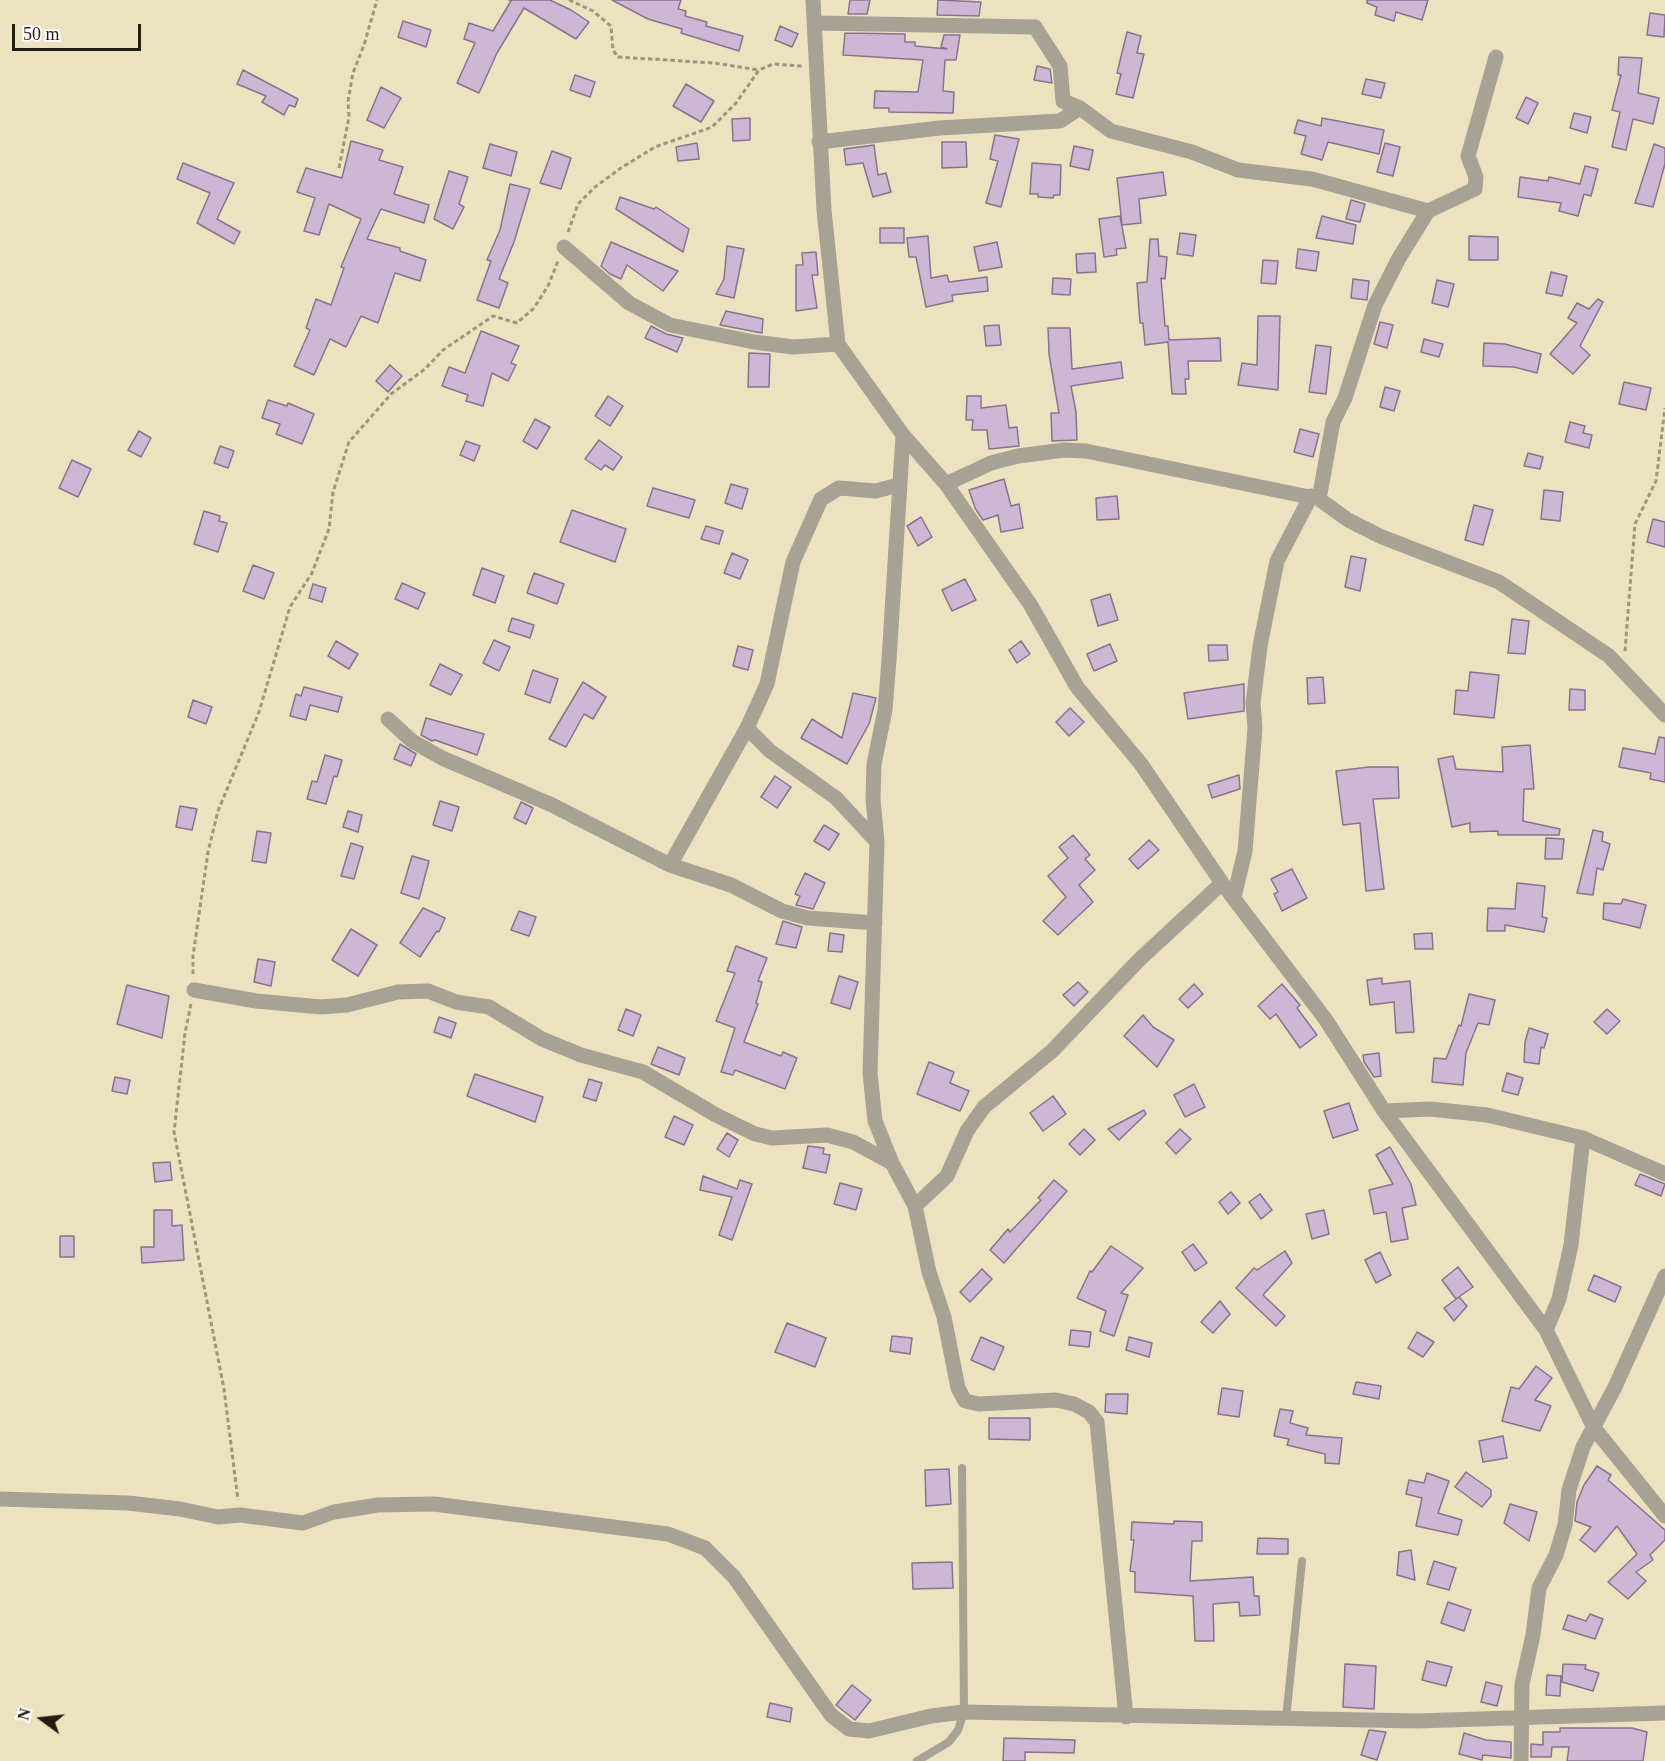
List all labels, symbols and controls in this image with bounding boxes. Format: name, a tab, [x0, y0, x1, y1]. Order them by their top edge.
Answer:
scale bar	[15, 12, 144, 50]
text: 50 m	[23, 24, 60, 44]
north arrow	[12, 1689, 72, 1749]
text: N	[14, 1706, 34, 1722]

